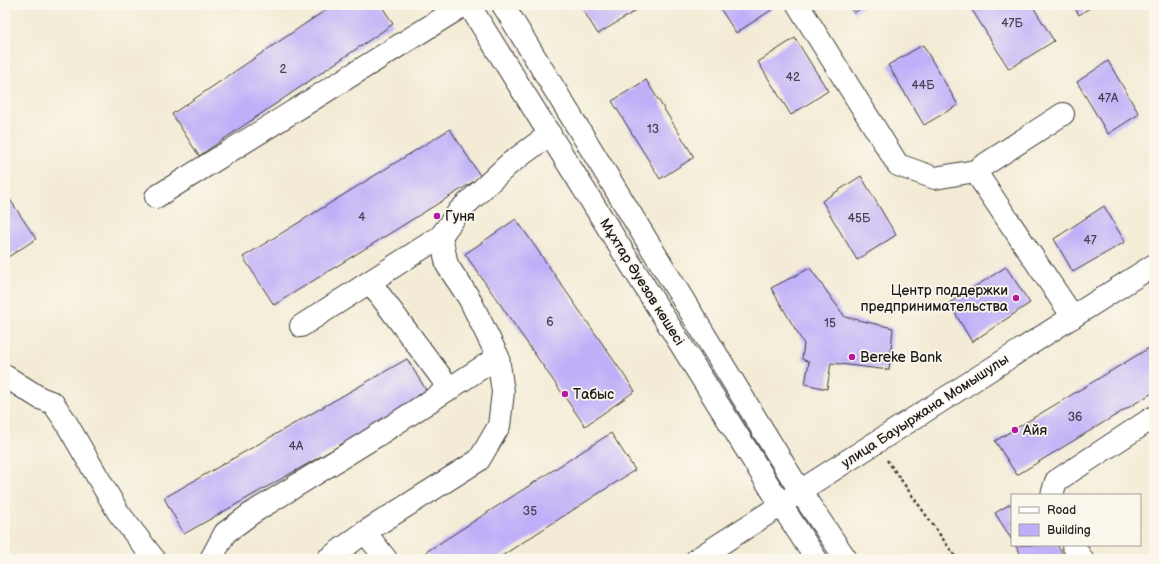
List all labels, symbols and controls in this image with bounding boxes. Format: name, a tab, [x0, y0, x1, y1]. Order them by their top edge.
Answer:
house number: 47Б	[1001, 16, 1023, 31]
house number: 2	[279, 62, 287, 77]
house number: 42	[786, 70, 800, 85]
house number: 44Б	[912, 78, 935, 93]
house number: 47А	[1098, 91, 1119, 106]
house number: 13	[647, 122, 659, 137]
place label: Гуня	[445, 208, 475, 225]
house number: 4	[358, 210, 366, 225]
marker: Гуня	[432, 211, 442, 221]
house number: 45Б	[848, 211, 871, 226]
street label: Мұхтар Әуезов көшесі	[596, 215, 688, 349]
house number: 47	[1083, 233, 1097, 248]
place label: Центр поддержки предпринимательства	[860, 282, 1009, 315]
marker: Центр поддержки предпринимательства	[1011, 293, 1021, 303]
house number: 6	[546, 315, 554, 330]
house number: 15	[824, 316, 836, 331]
place label: Bereke Bank	[860, 349, 942, 366]
street label: улица Бауыржана Момышулы	[838, 350, 1012, 472]
marker: Bereke Bank	[847, 352, 857, 362]
place label: Табыс	[573, 386, 614, 403]
marker: Табыс	[560, 389, 570, 399]
house number: 36	[1068, 410, 1082, 425]
place label: Айя	[1022, 422, 1047, 439]
marker: Айя	[1010, 425, 1020, 435]
house number: 4А	[289, 439, 304, 454]
legend	[1011, 494, 1141, 546]
text: Road	[1047, 503, 1076, 518]
house number: 35	[523, 504, 537, 519]
text: Building	[1047, 523, 1091, 538]

